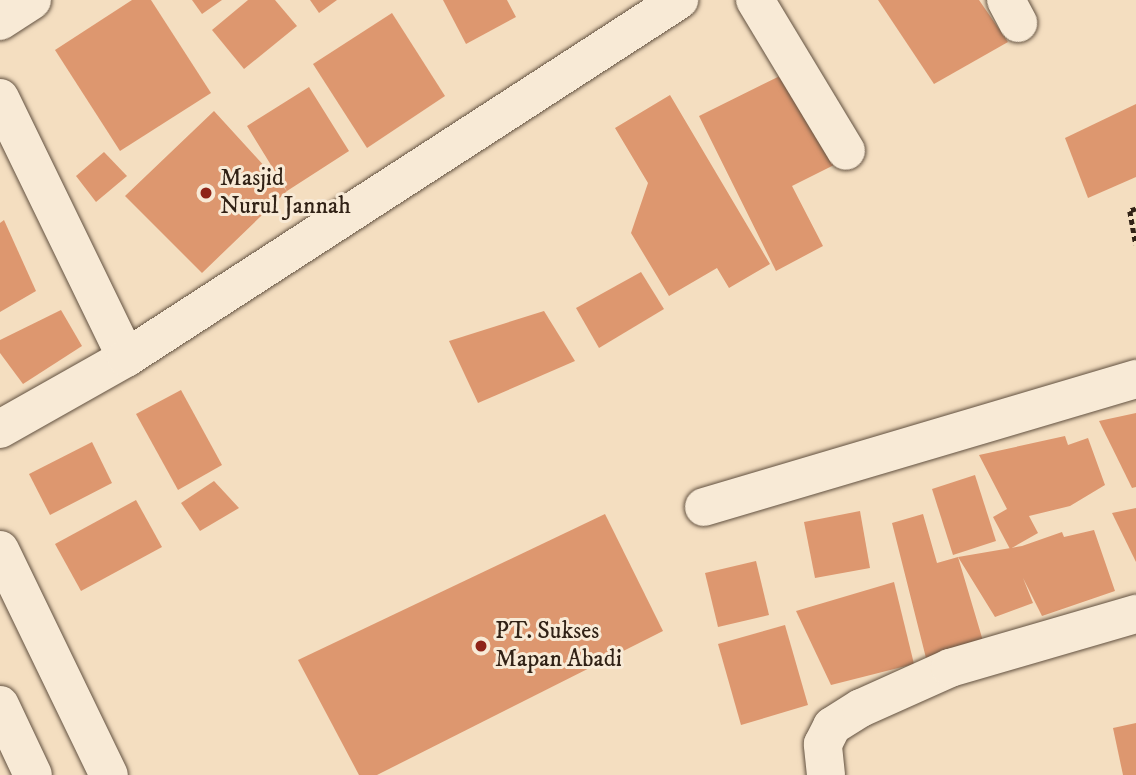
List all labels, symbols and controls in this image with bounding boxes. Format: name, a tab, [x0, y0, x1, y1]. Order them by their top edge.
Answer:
place label: Masjid Nurul Jannah	[220, 165, 351, 221]
marker: Masjid Nurul Jannah	[198, 185, 214, 201]
place label: PT. Sukses Mapan Abadi	[495, 618, 622, 674]
marker: PT. Sukses Mapan Abadi	[473, 638, 489, 654]

